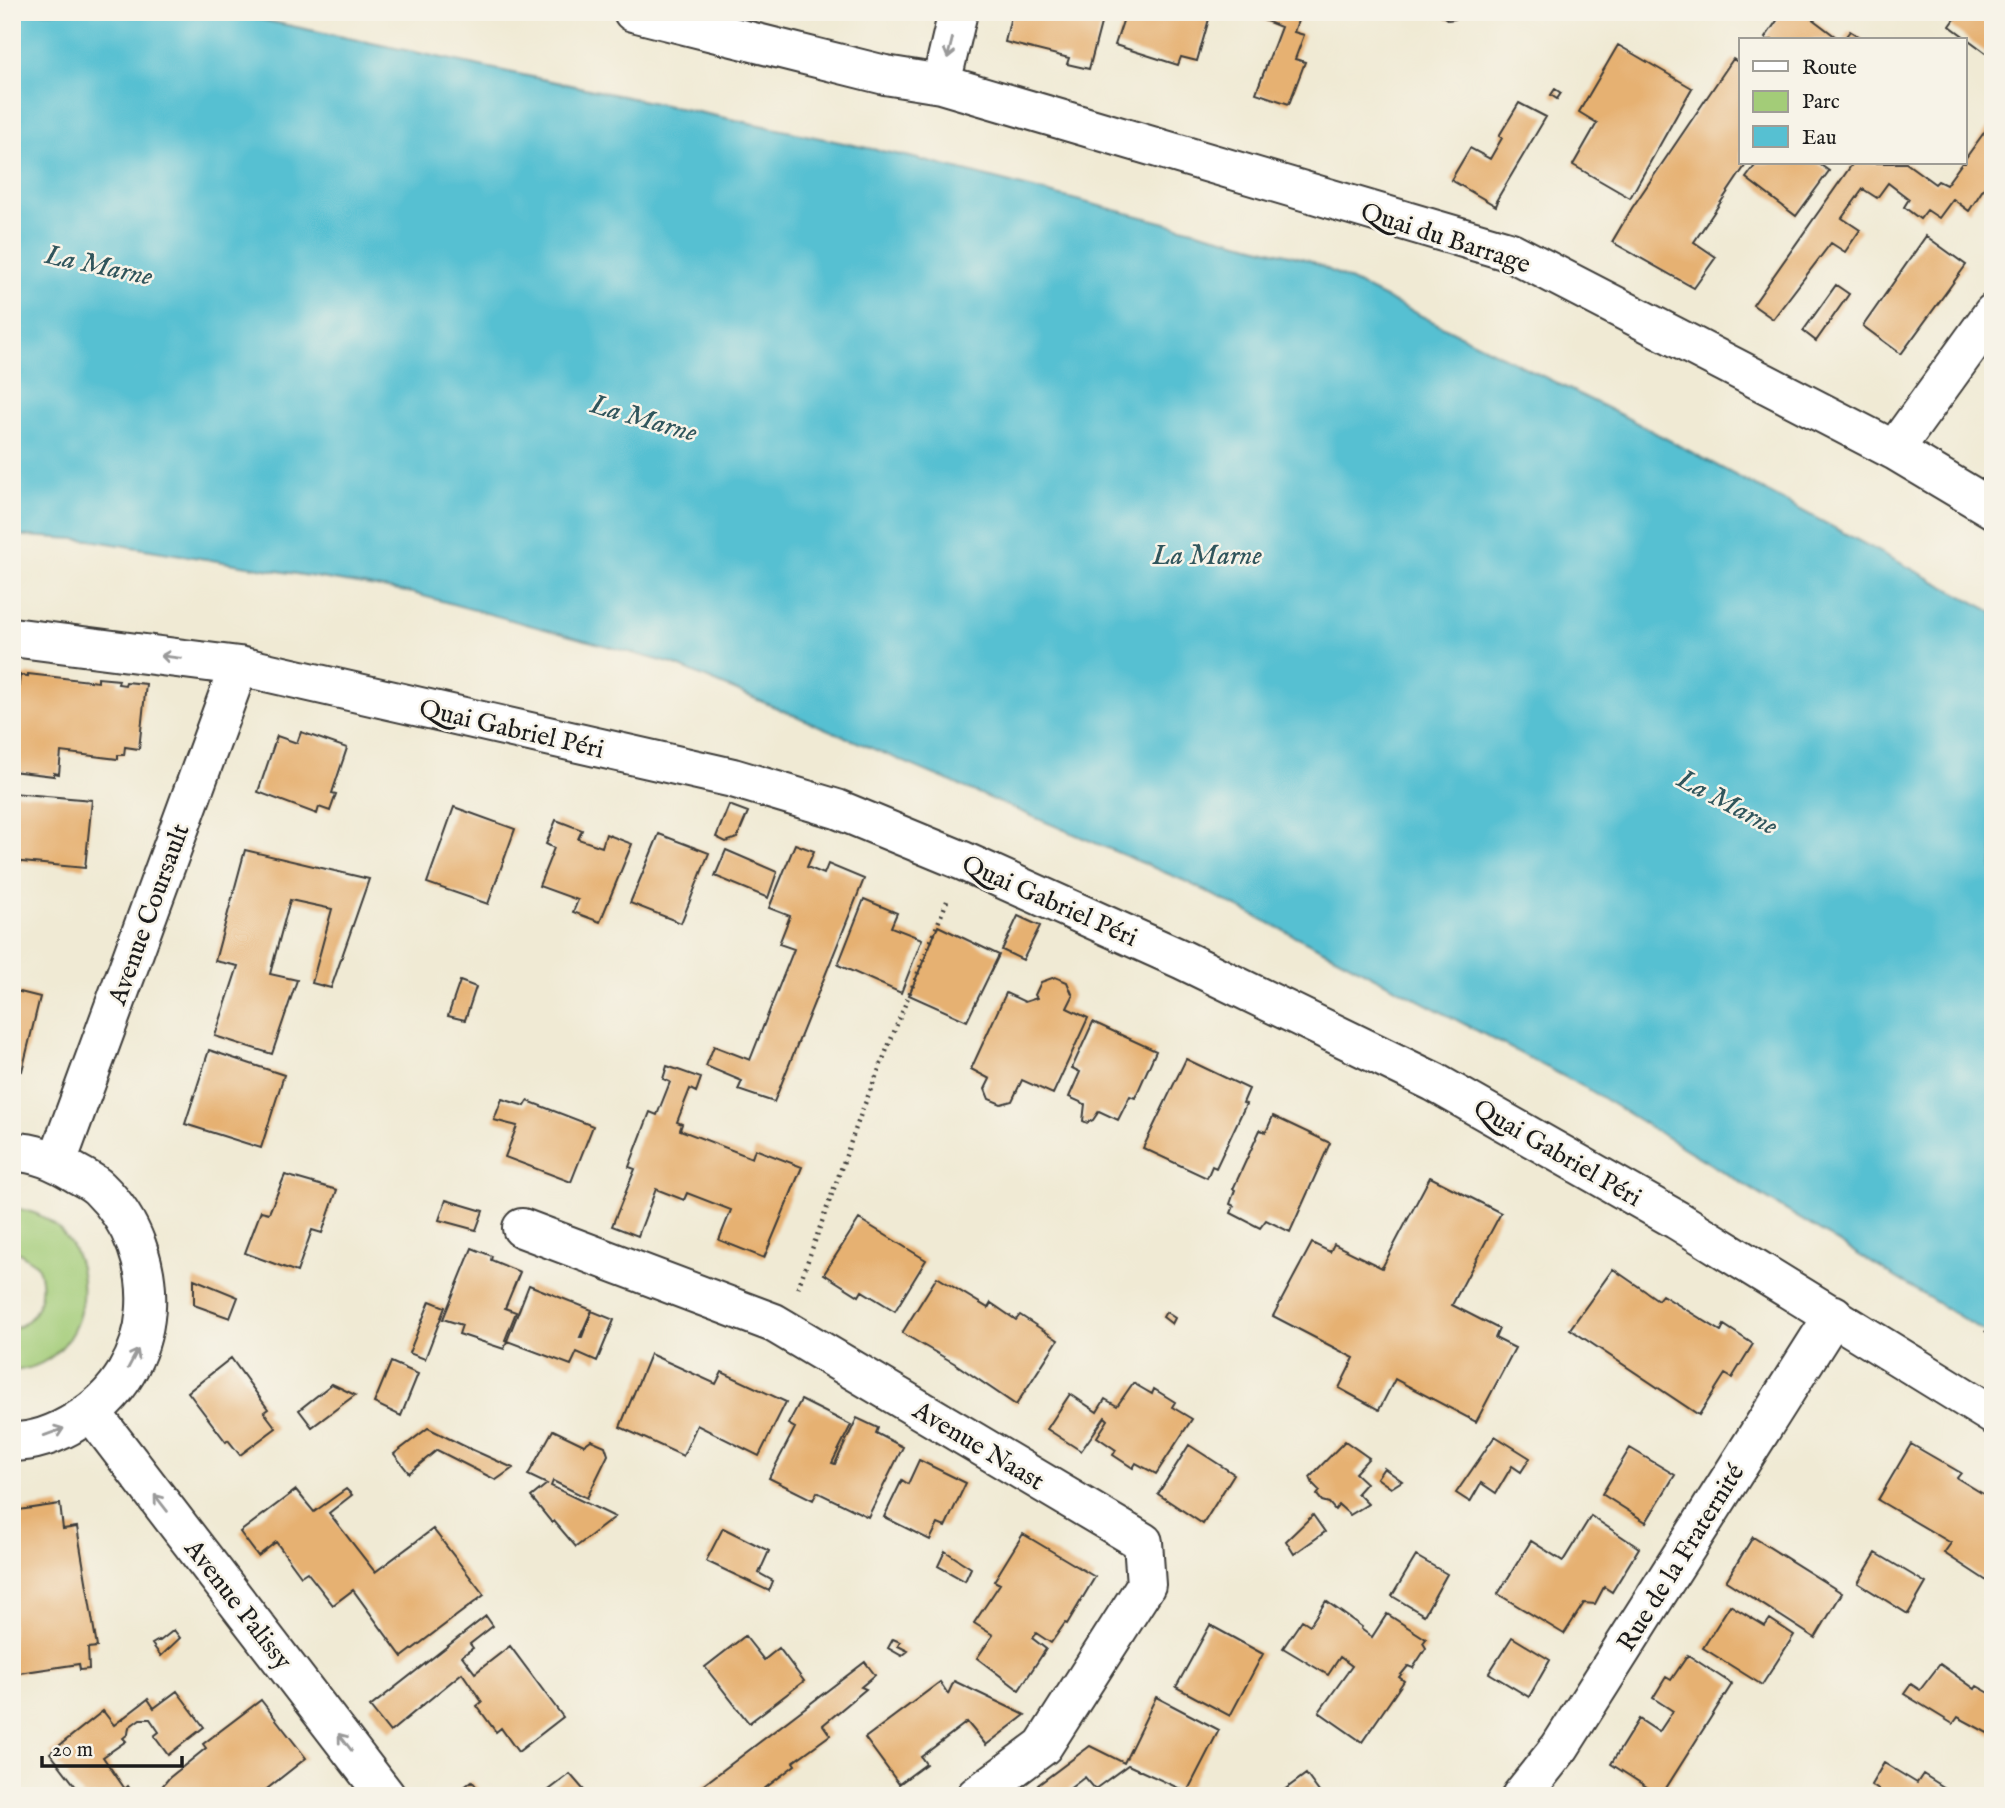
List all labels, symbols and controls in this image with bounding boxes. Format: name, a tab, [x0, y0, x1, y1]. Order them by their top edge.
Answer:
one-way arrow	[943, 36, 956, 59]
legend	[1739, 38, 1966, 164]
text: Route	[1802, 55, 1857, 82]
text: Parc	[1802, 89, 1840, 116]
text: Eau	[1802, 125, 1837, 152]
street label: Quai du Barrage	[1357, 195, 1535, 281]
water label: La Marne	[40, 238, 156, 295]
water label: La Marne	[585, 387, 701, 451]
water label: La Marne	[1151, 539, 1262, 574]
one-way arrow	[160, 651, 183, 664]
street label: Quai Gabriel Péri	[416, 692, 607, 767]
water label: La Marne	[1669, 762, 1784, 845]
street label: Avenue Coursault	[101, 819, 198, 1011]
street label: Quai Gabriel Péri	[957, 848, 1142, 955]
street label: Quai Gabriel Péri	[1467, 1092, 1647, 1215]
one-way arrow	[126, 1349, 140, 1370]
street label: Avenue Naast	[906, 1394, 1050, 1498]
one-way arrow	[42, 1425, 64, 1438]
street label: Rue de la Fraternité	[1610, 1458, 1752, 1658]
one-way arrow	[153, 1495, 168, 1513]
street label: Avenue Palissy	[176, 1532, 299, 1677]
scale bar	[42, 1724, 182, 1768]
one-way arrow	[337, 1733, 352, 1751]
text: 20 m	[52, 1737, 93, 1764]

